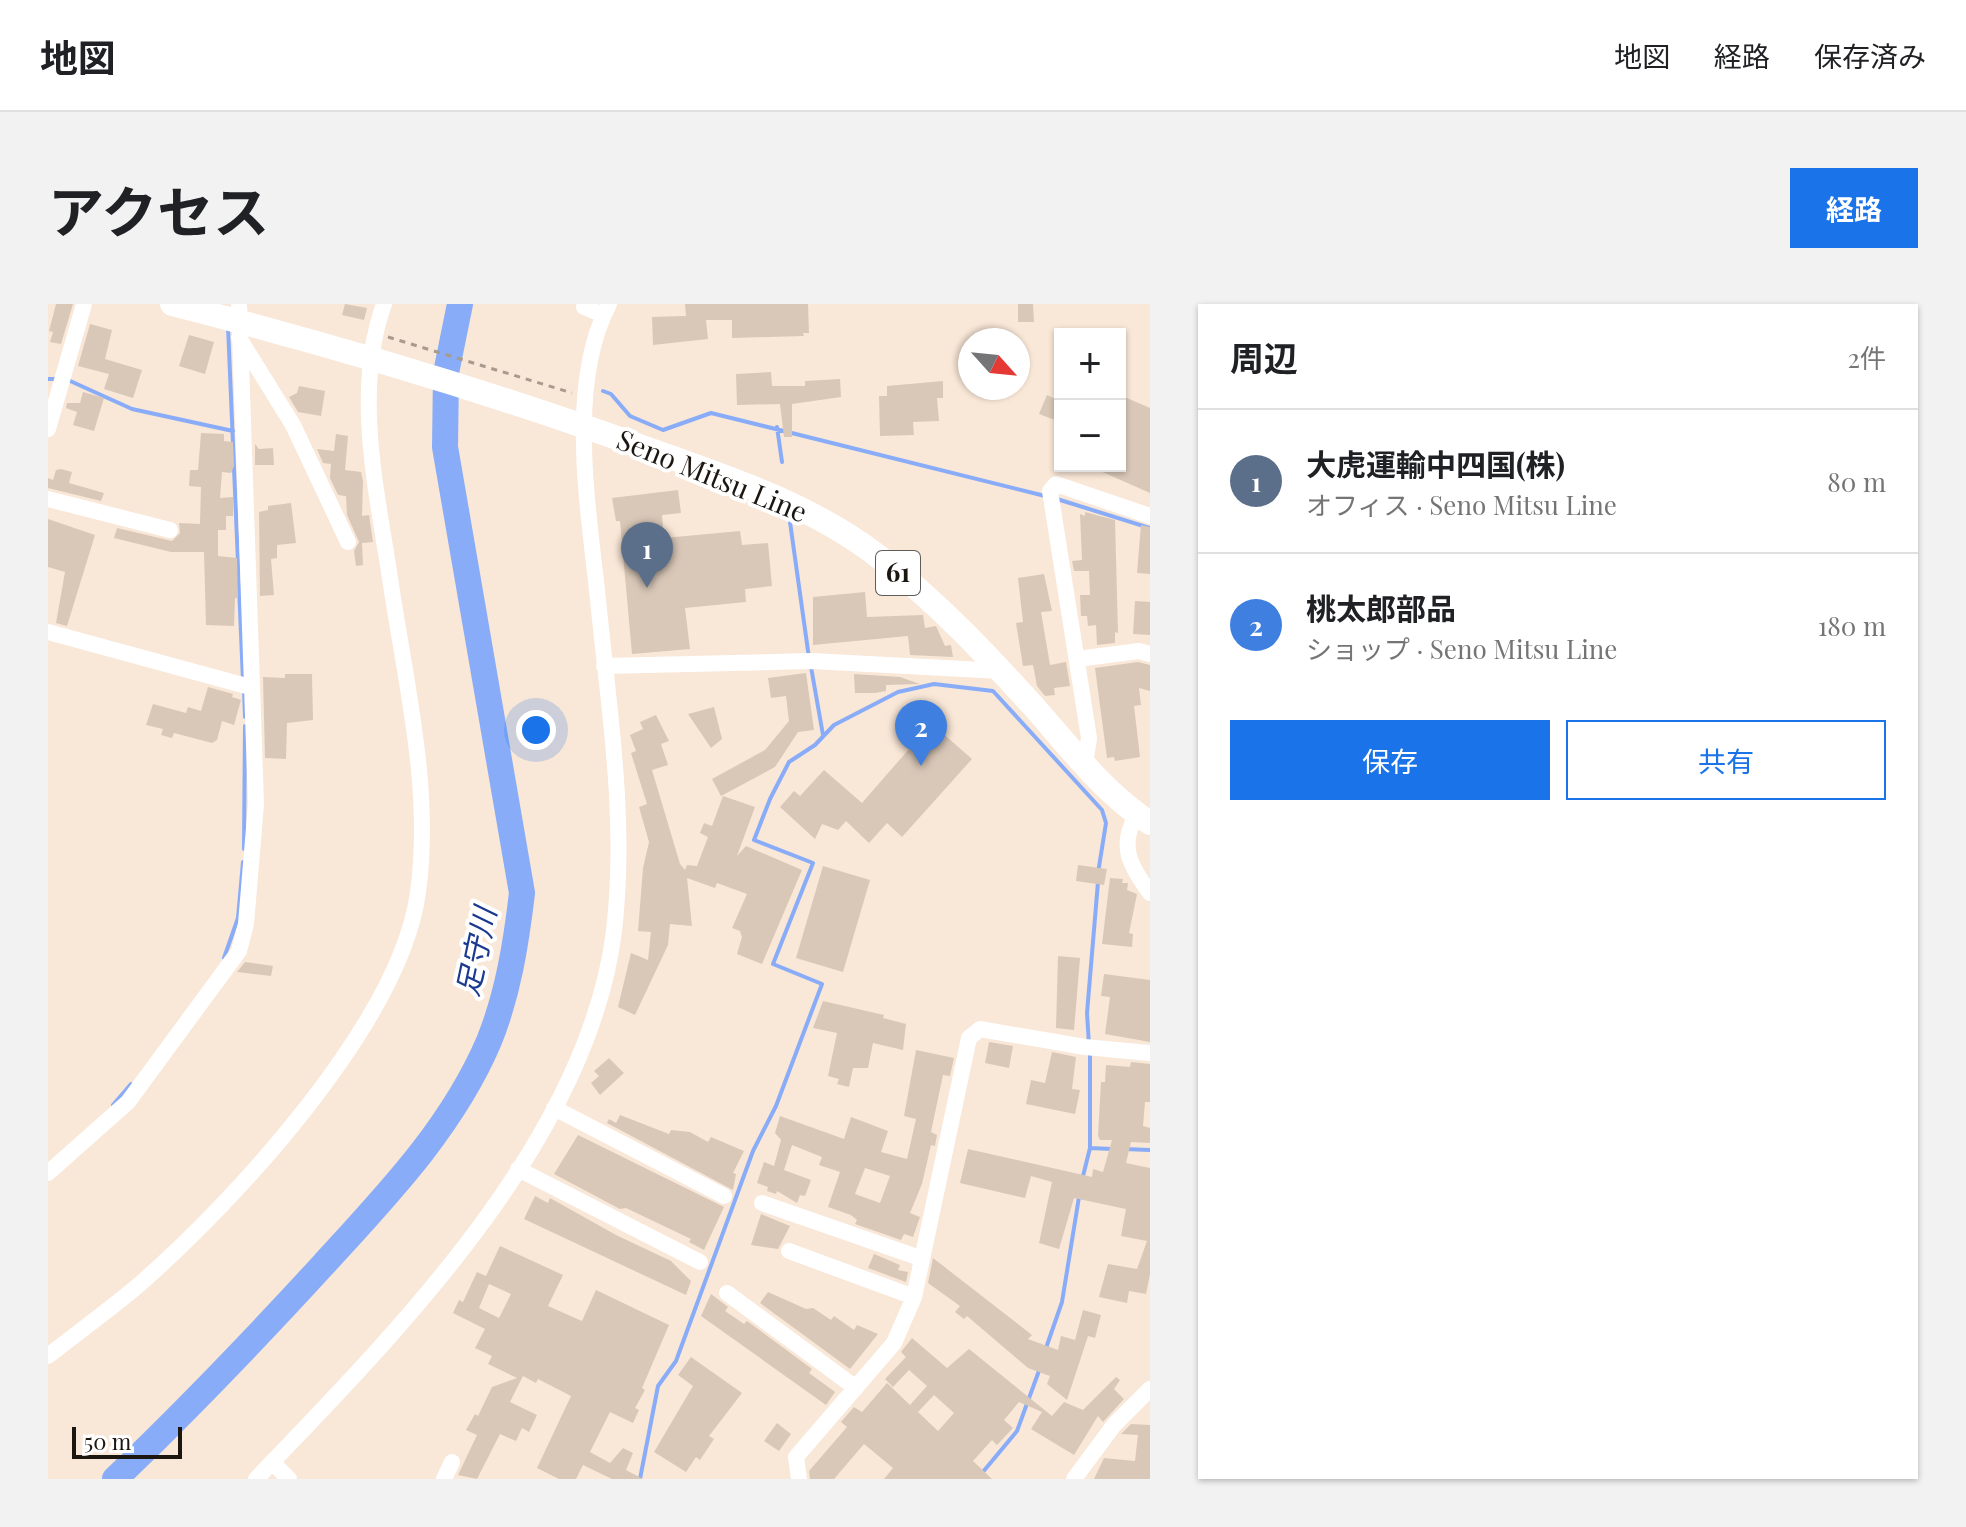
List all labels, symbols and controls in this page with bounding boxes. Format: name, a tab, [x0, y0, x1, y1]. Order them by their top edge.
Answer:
text: 地図	[40, 31, 116, 82]
text: 地図	[1614, 37, 1670, 74]
text: 経路	[1714, 37, 1770, 74]
text: 保存済み	[1814, 37, 1926, 74]
button: 経路	[1790, 168, 1918, 248]
text: アクセス	[48, 172, 269, 247]
north arrow	[958, 328, 1030, 400]
map controls	[1054, 328, 1126, 472]
button: +	[1054, 328, 1126, 400]
text: 周辺	[1230, 334, 1298, 380]
text: 2件	[1848, 340, 1886, 375]
button: −	[1054, 400, 1126, 472]
street label: Seno Mitsu Line	[612, 420, 813, 530]
text: 大虎運輸中四国(株)	[1306, 444, 1565, 484]
text: 1	[1251, 464, 1261, 499]
text: 80 m	[1827, 464, 1886, 499]
text: オフィス · Seno Mitsu Line	[1306, 487, 1617, 522]
pin: 1	[621, 522, 673, 588]
road number: 61	[876, 551, 920, 595]
text: 桃太郎部品	[1306, 588, 1456, 628]
text: 2	[1249, 608, 1263, 643]
text: 180 m	[1818, 608, 1886, 643]
text: ショップ · Seno Mitsu Line	[1306, 631, 1618, 666]
pin: 2	[895, 700, 947, 766]
your location	[516, 710, 556, 750]
button: 保存	[1230, 720, 1550, 800]
button: 共有	[1566, 720, 1886, 800]
water label: 足守川	[446, 900, 505, 1000]
scale bar	[72, 1423, 182, 1459]
text: 50 m	[84, 1426, 131, 1456]

